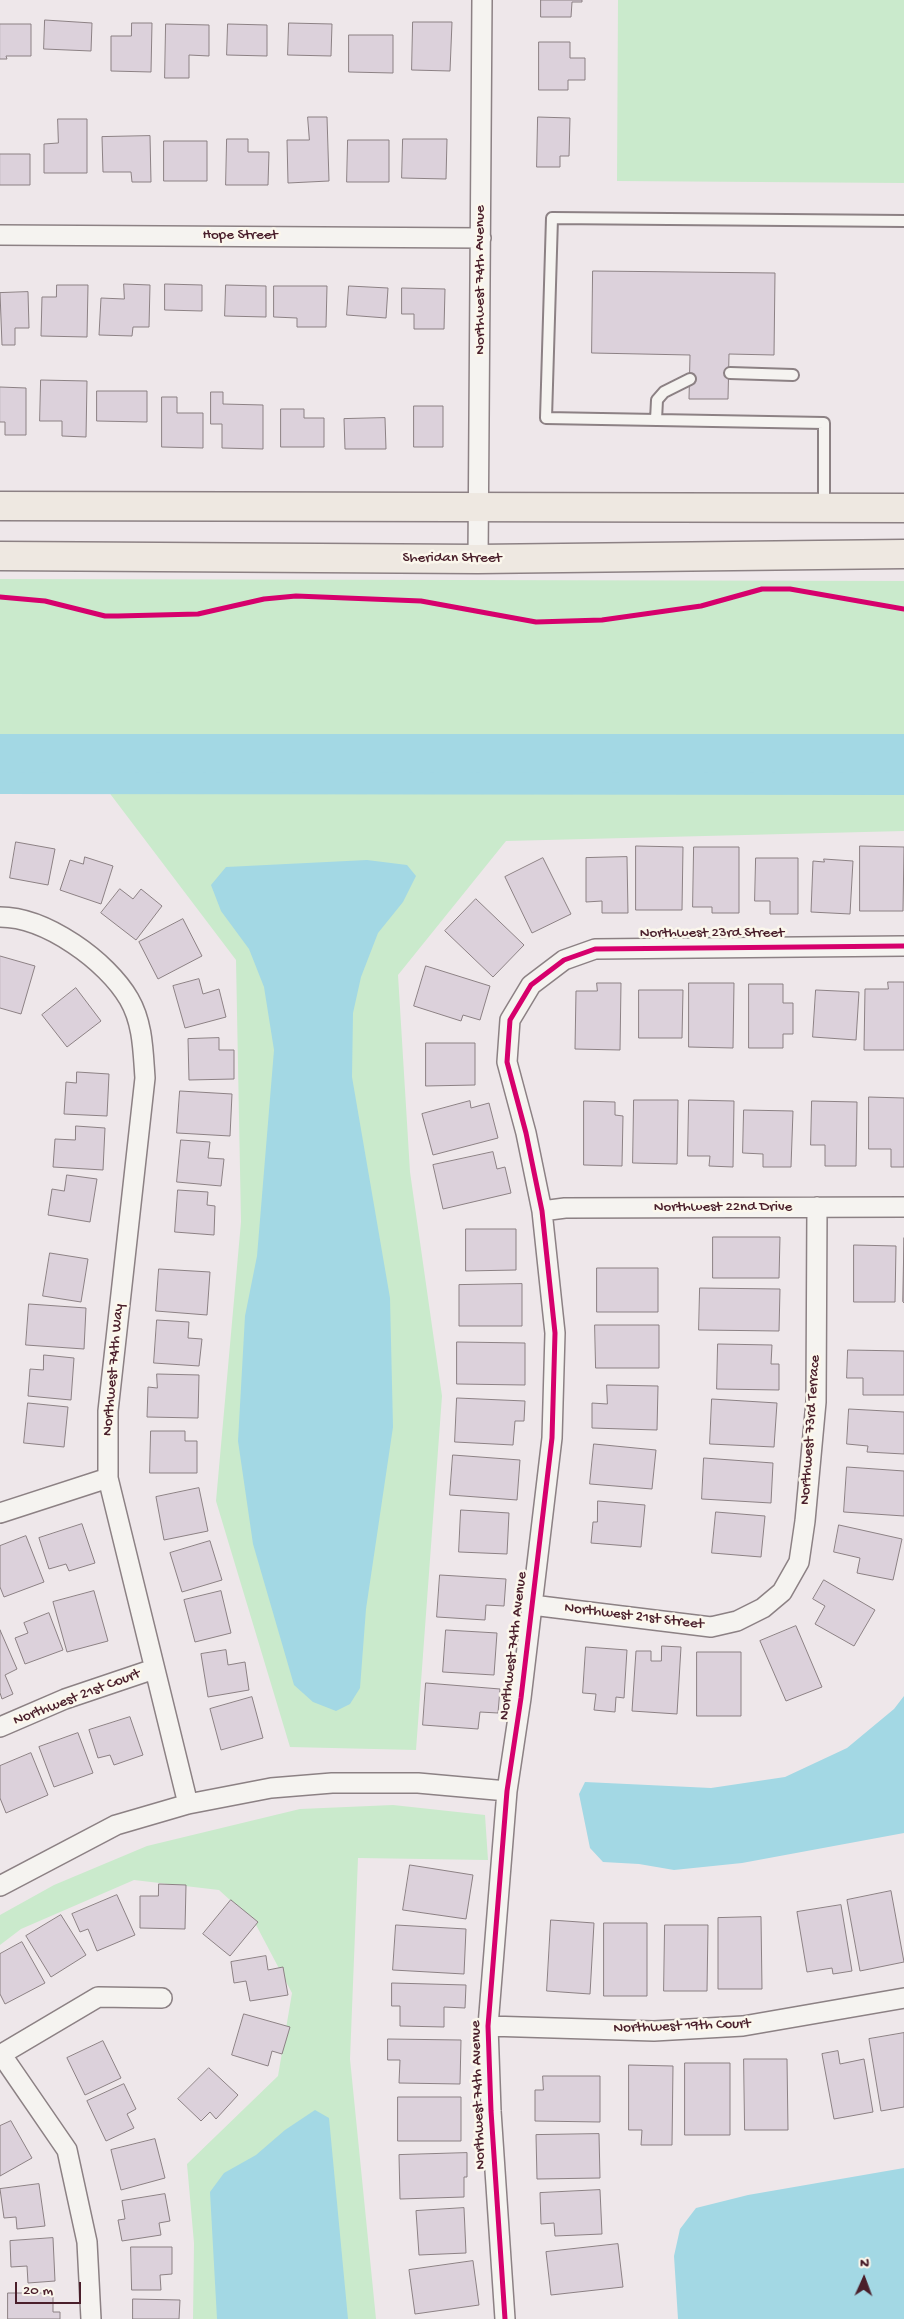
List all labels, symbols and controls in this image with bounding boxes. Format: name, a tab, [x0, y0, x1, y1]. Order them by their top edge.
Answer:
street label: Northwest 74th Avenue	[472, 205, 490, 355]
street label: Hope Street	[202, 227, 278, 245]
street label: Sheridan Street	[402, 550, 502, 568]
street label: Northwest 23rd Street	[640, 925, 784, 943]
street label: Northwest 22nd Drive	[654, 1199, 792, 1217]
street label: Northwest 74th Way	[99, 1303, 129, 1437]
street label: Northwest 73rd Terrace	[797, 1354, 825, 1506]
street label: Northwest 74th Avenue	[496, 1571, 532, 1721]
street label: Northwest 21st Street	[563, 1600, 705, 1634]
street label: Northwest 21st Court	[11, 1665, 143, 1731]
street label: Northwest 19th Court	[613, 2016, 751, 2038]
street label: Northwest 74th Avenue	[467, 2020, 491, 2170]
north arrow	[839, 2254, 889, 2304]
text: N	[860, 2255, 869, 2272]
scale bar	[18, 2272, 84, 2304]
text: 20 m	[23, 2282, 53, 2300]

